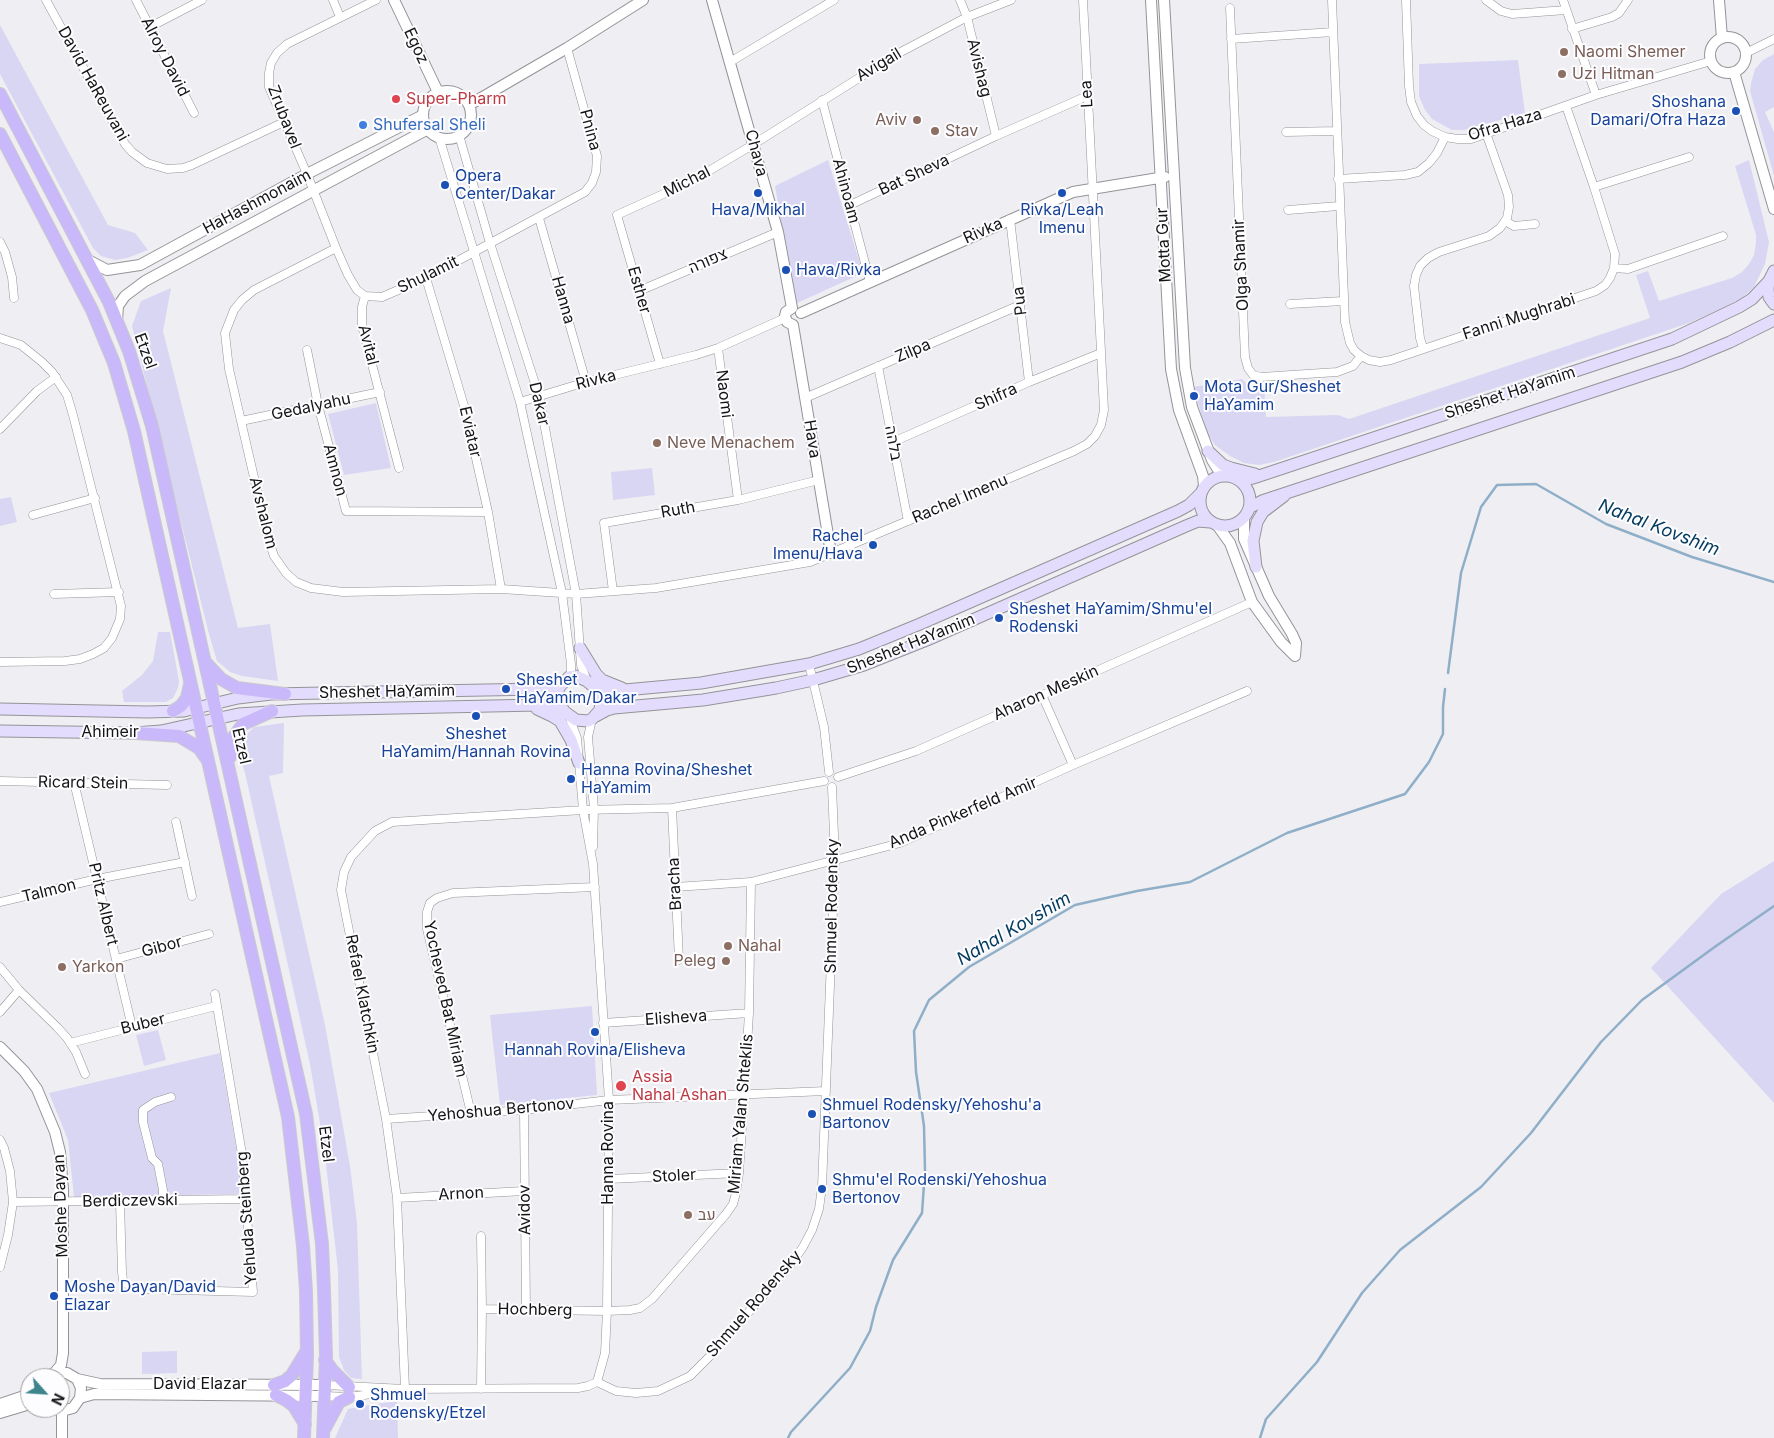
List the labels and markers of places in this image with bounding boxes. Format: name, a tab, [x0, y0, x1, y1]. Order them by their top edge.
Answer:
place label: Naomi Shemer	[1574, 42, 1685, 62]
marker: Naomi Shemer	[1558, 46, 1570, 58]
place label: Uzi Hitman	[1572, 64, 1655, 84]
marker: Uzi Hitman	[1556, 68, 1568, 80]
place label: Super-Pharm	[406, 89, 507, 109]
place label: Shoshana Damari/Ofra Haza	[1590, 92, 1726, 130]
marker: Super-Pharm	[390, 93, 402, 105]
marker: Shoshana Damari/Ofra Haza	[1730, 105, 1742, 117]
place label: Aviv	[875, 110, 907, 130]
marker: Aviv	[911, 114, 923, 126]
place label: Shufersal Sheli	[373, 115, 486, 135]
marker: Shufersal Sheli	[357, 119, 369, 131]
place label: Stav	[945, 121, 978, 141]
marker: Stav	[929, 125, 941, 137]
place label: Opera Center/Dakar	[455, 166, 555, 204]
marker: Opera Center/Dakar	[439, 179, 451, 191]
marker: Hava/Mikhal	[752, 187, 764, 199]
marker: Rivka/Leah Imenu	[1056, 187, 1068, 199]
place label: Hava/Mikhal	[711, 200, 805, 220]
place label: Rivka/Leah Imenu	[1020, 200, 1104, 238]
place label: Hava/Rivka	[796, 260, 881, 280]
marker: Hava/Rivka	[780, 264, 792, 276]
place label: Mota Gur/Sheshet HaYamim	[1204, 377, 1341, 415]
marker: Mota Gur/Sheshet HaYamim	[1188, 390, 1200, 402]
place label: Neve Menachem	[667, 433, 795, 453]
marker: Neve Menachem	[651, 437, 663, 449]
place label: Rachel Imenu/Hava	[773, 526, 863, 564]
marker: Rachel Imenu/Hava	[867, 539, 879, 551]
place label: Sheshet HaYamim/Shmu'el Rodenski	[1009, 599, 1212, 637]
marker: Sheshet HaYamim/Shmu'el Rodenski	[993, 612, 1005, 624]
place label: Sheshet HaYamim/Dakar	[516, 670, 636, 708]
marker: Sheshet HaYamim/Dakar	[500, 683, 512, 695]
marker: Sheshet HaYamim/Hannah Rovina	[470, 710, 482, 722]
place label: Sheshet HaYamim/Hannah Rovina	[381, 724, 571, 762]
place label: Hanna Rovina/Sheshet HaYamim	[581, 760, 752, 798]
marker: Hanna Rovina/Sheshet HaYamim	[565, 773, 577, 785]
place label: Nahal	[738, 936, 781, 956]
marker: Nahal	[722, 940, 734, 952]
place label: Peleg	[674, 951, 716, 971]
marker: Peleg	[720, 955, 732, 967]
place label: Yarkon	[72, 957, 124, 977]
marker: Yarkon	[56, 961, 68, 973]
marker: Hannah Rovina/Elisheva	[589, 1026, 601, 1038]
place label: Hannah Rovina/Elisheva	[504, 1040, 686, 1060]
place label: Assia Nahal Ashan	[632, 1067, 727, 1105]
marker: Assia Nahal Ashan	[614, 1079, 628, 1093]
place label: Shmuel Rodensky/Yehoshu'a Bartonov	[822, 1095, 1041, 1133]
marker: Shmuel Rodensky/Yehoshu'a Bartonov	[806, 1108, 818, 1120]
place label: Shmu'el Rodenski/Yehoshua Bertonov	[832, 1170, 1047, 1208]
marker: Shmu'el Rodenski/Yehoshua Bertonov	[816, 1183, 828, 1195]
place label: עב	[698, 1205, 716, 1225]
marker: עב	[682, 1209, 694, 1221]
place label: Moshe Dayan/David Elazar	[64, 1277, 216, 1315]
marker: Moshe Dayan/David Elazar	[48, 1290, 60, 1302]
place label: Shmuel Rodensky/Etzel	[370, 1385, 486, 1423]
marker: Shmuel Rodensky/Etzel	[354, 1398, 366, 1410]

